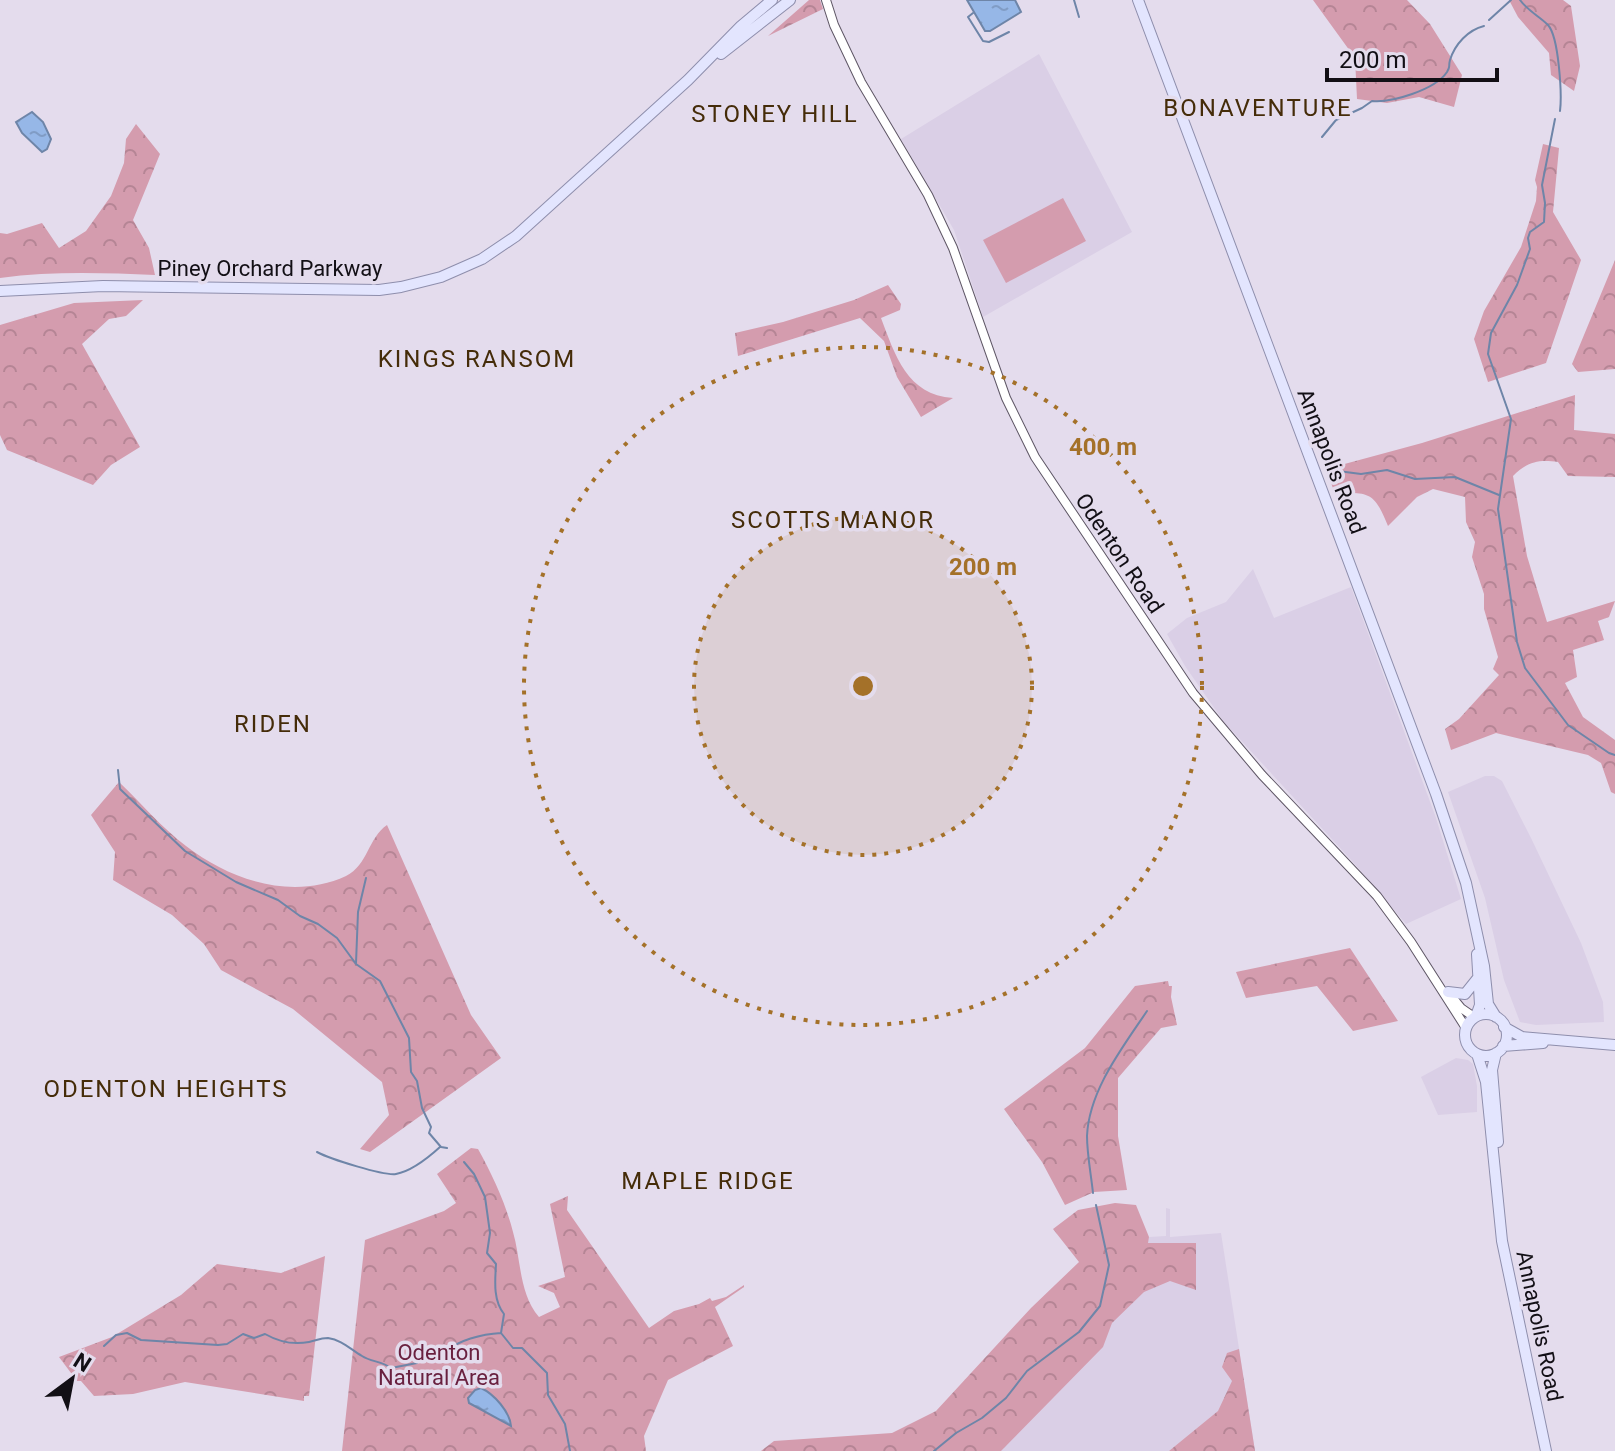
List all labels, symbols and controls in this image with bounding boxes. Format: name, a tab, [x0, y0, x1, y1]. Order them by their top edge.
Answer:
scale bar	[1327, 32, 1497, 82]
text: 200 m	[1339, 46, 1406, 74]
district label: BONAVENTURE	[1163, 94, 1353, 122]
district label: STONEY HILL	[691, 100, 859, 128]
street label: Piney Orchard Parkway	[158, 256, 383, 281]
district label: KINGS RANSOM	[378, 345, 576, 373]
street label: Annapolis Road	[1292, 385, 1371, 537]
text: 400 m	[1069, 433, 1137, 461]
street label: Odenton Road	[1070, 489, 1169, 618]
district label: SCOTTS MANOR	[731, 506, 935, 534]
text: 200 m	[949, 553, 1017, 581]
centre of rings	[849, 672, 877, 700]
district label: RIDEN	[234, 710, 312, 738]
district label: ODENTON HEIGHTS	[43, 1075, 289, 1103]
district label: MAPLE RIDGE	[621, 1167, 795, 1195]
street label: Annapolis Road	[1511, 1248, 1568, 1404]
north arrow	[32, 1339, 112, 1419]
park label: Odenton Natural Area	[378, 1340, 500, 1390]
text: N	[69, 1348, 96, 1377]

